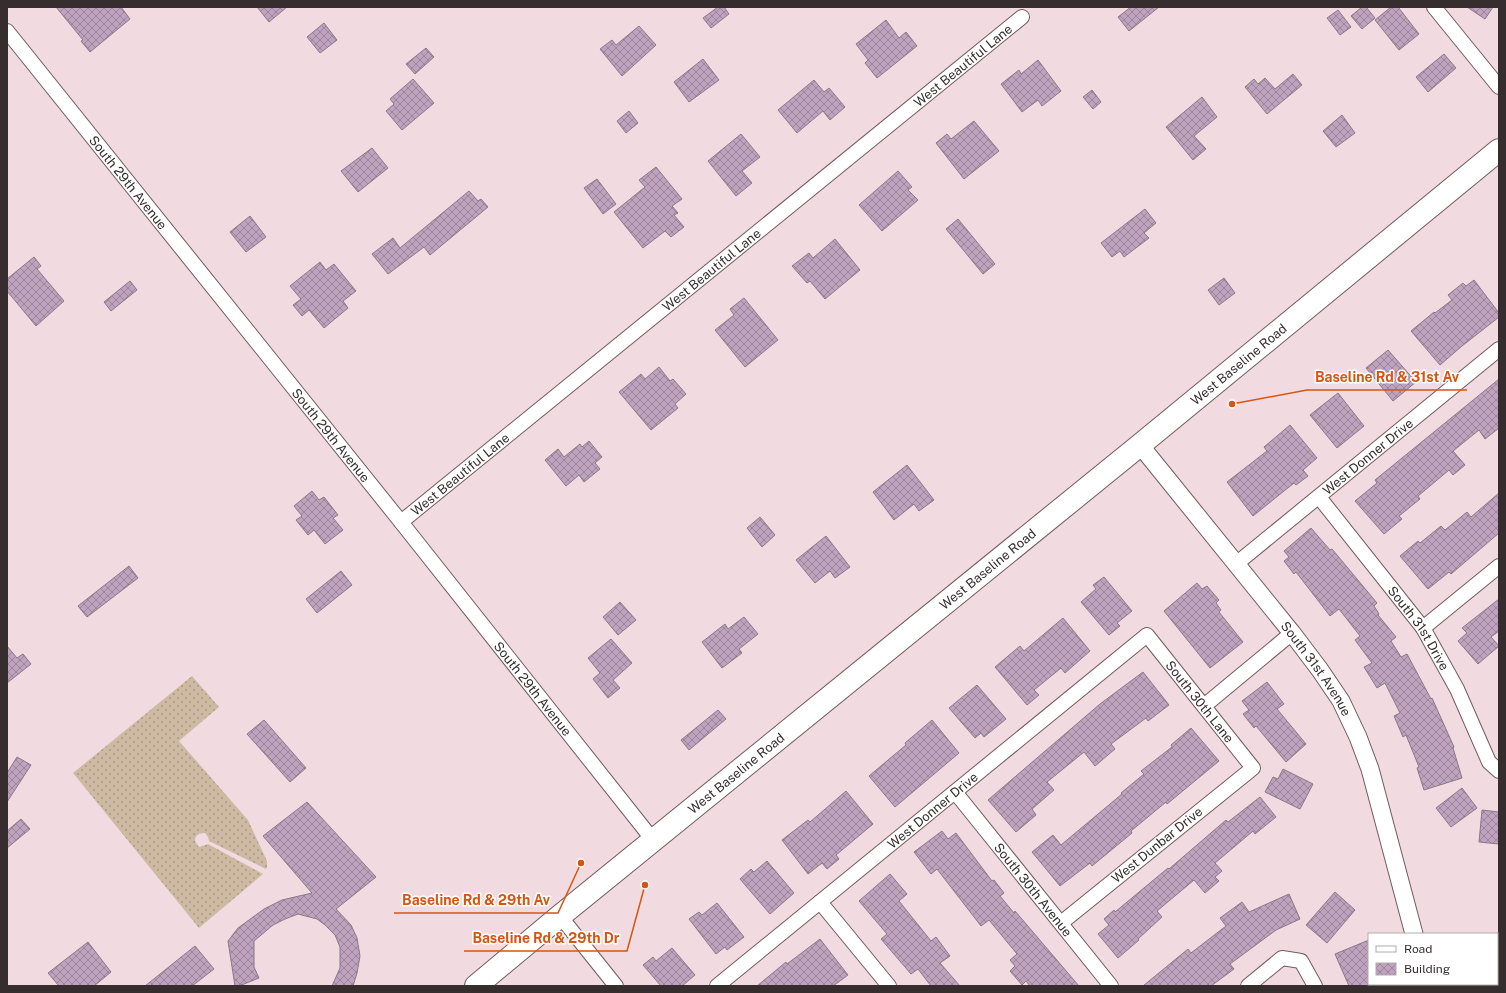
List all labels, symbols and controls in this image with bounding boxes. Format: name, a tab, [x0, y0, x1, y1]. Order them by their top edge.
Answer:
street label: West Beautiful Lane	[911, 21, 1015, 110]
street label: South 29th Avenue	[86, 133, 170, 232]
street label: West Beautiful Lane	[659, 225, 763, 314]
street label: West Baseline Road	[1188, 320, 1289, 408]
callout: Baseline Rd & 31st Av	[1307, 364, 1467, 390]
text: Baseline Rd & 31st Av	[1315, 369, 1460, 385]
street label: South 29th Avenue	[289, 385, 373, 485]
street label: West Donner Drive	[1320, 415, 1416, 498]
street label: West Beautiful Lane	[408, 430, 512, 518]
street label: West Baseline Road	[936, 525, 1039, 612]
street label: South 31st Drive	[1385, 583, 1452, 673]
street label: South 31st Avenue	[1278, 618, 1354, 718]
street label: South 29th Avenue	[491, 639, 575, 738]
street label: South 30th Lane	[1163, 657, 1237, 745]
street label: West Baseline Road	[685, 730, 787, 817]
street label: West Donner Drive	[884, 769, 980, 851]
street label: West Dunbar Drive	[1109, 804, 1205, 886]
street label: South 30th Avenue	[991, 840, 1075, 939]
callout: Baseline Rd & 29th Av	[394, 887, 558, 913]
text: Baseline Rd & 29th Av	[402, 892, 551, 908]
callout: Baseline Rd & 29th Dr	[464, 925, 627, 951]
text: Baseline Rd & 29th Dr	[472, 930, 620, 946]
legend	[1368, 933, 1498, 985]
text: Road	[1404, 942, 1432, 956]
text: Building	[1404, 962, 1450, 976]

